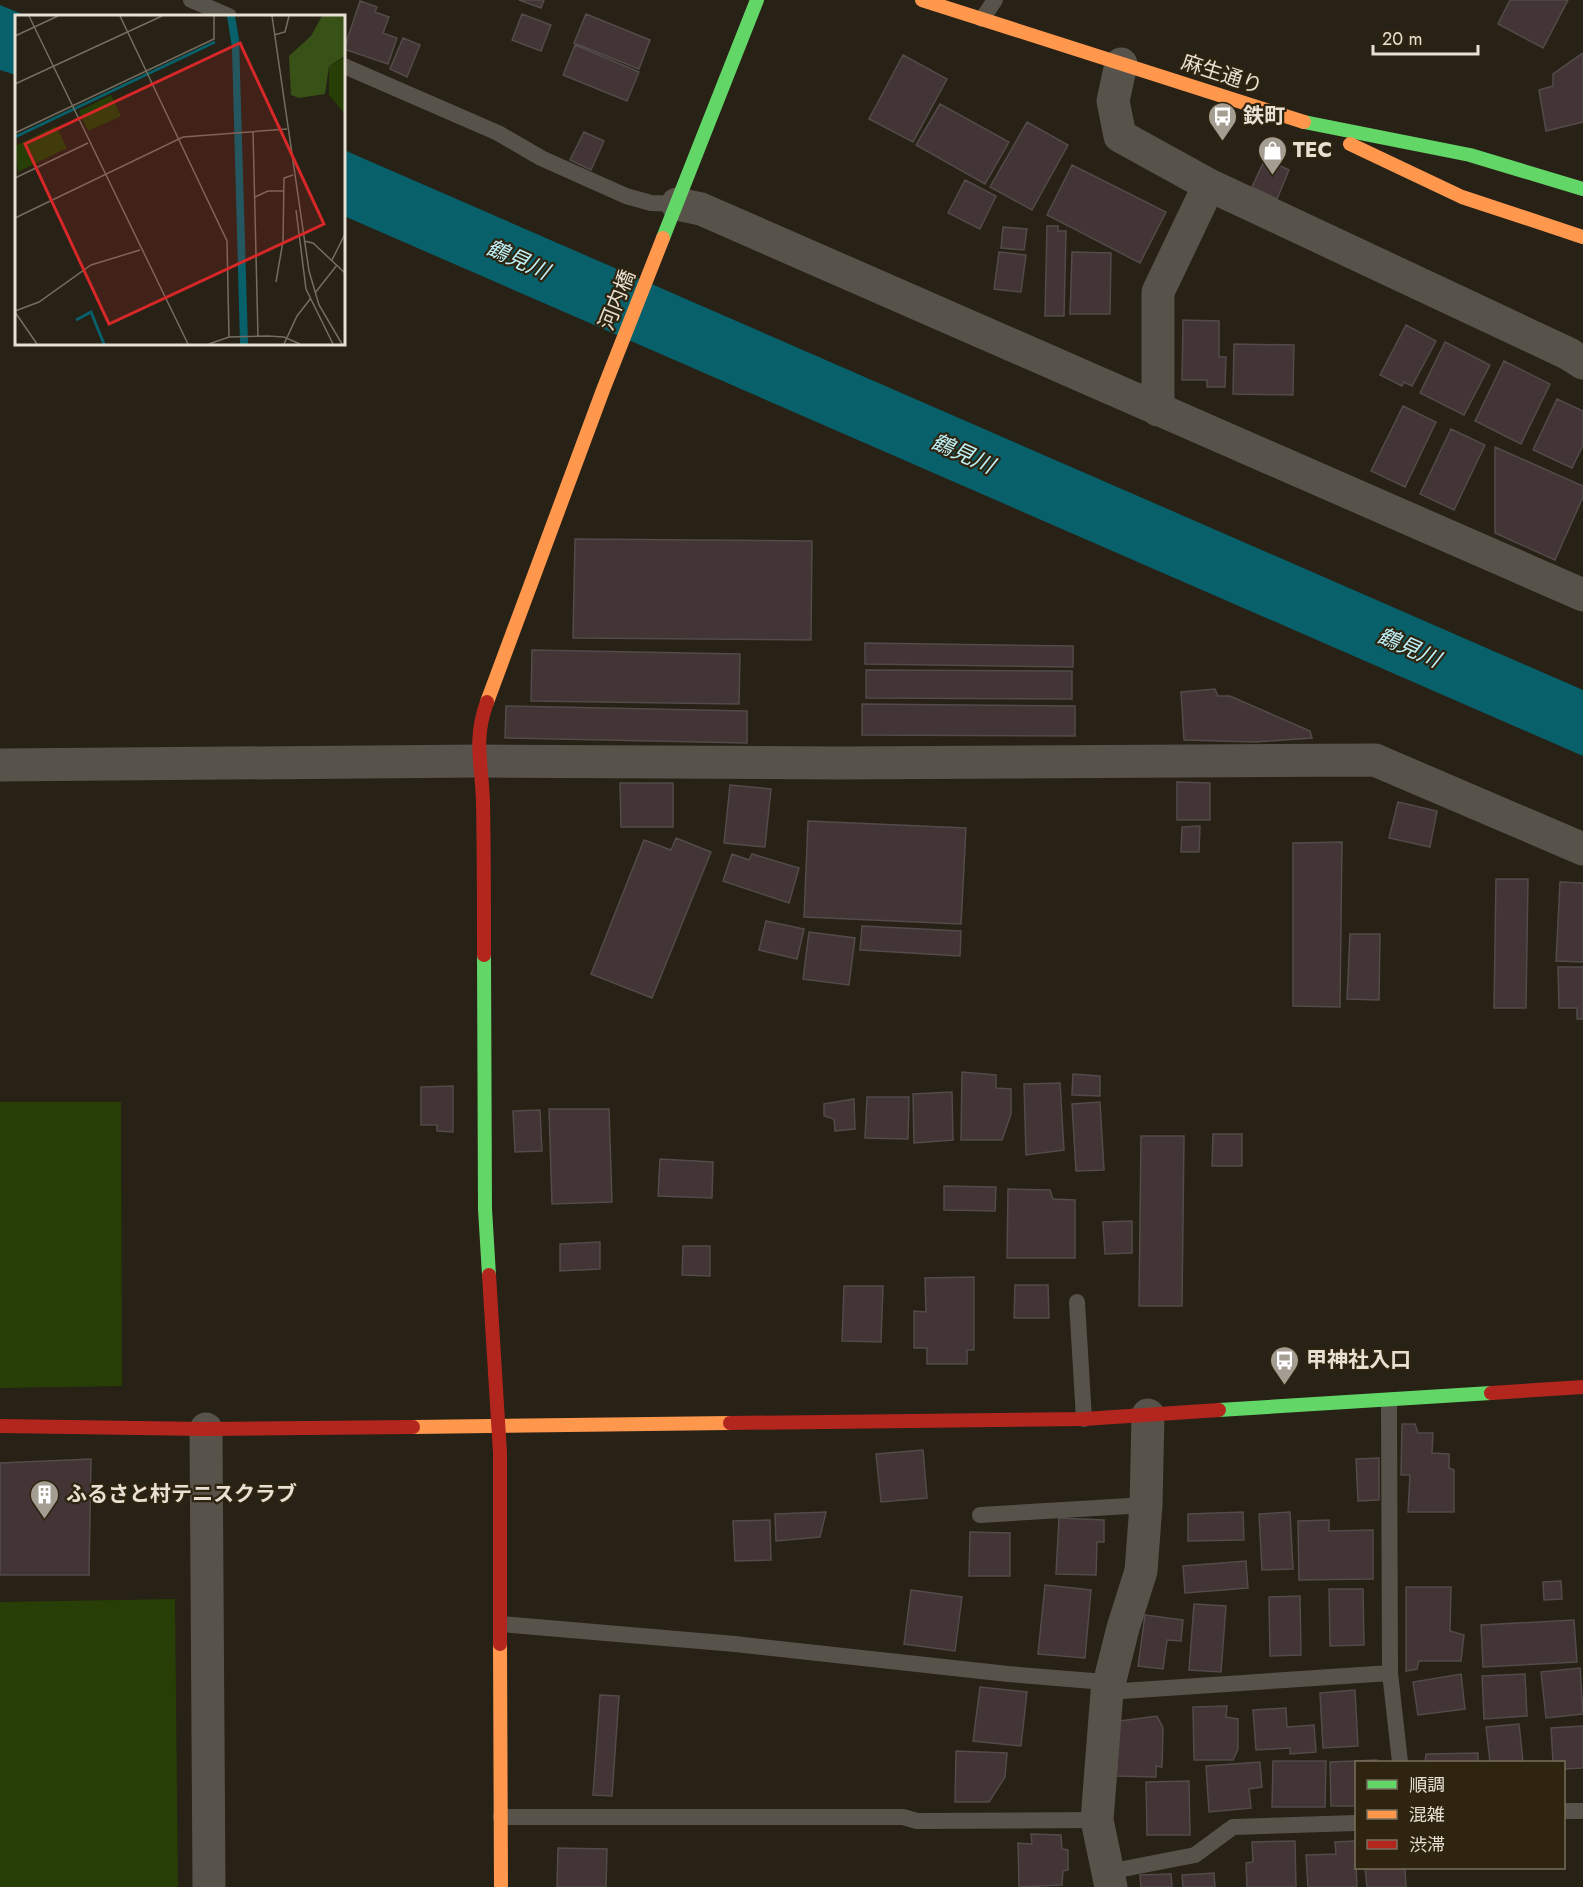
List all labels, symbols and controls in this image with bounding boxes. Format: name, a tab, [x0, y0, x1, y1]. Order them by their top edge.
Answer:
inset map	[15, 15, 345, 345]
scale bar	[1373, 18, 1478, 56]
text: 20 m	[1382, 26, 1422, 52]
street label: 麻生通り	[1177, 47, 1267, 101]
bus stop icon: 鉄町	[1206, 100, 1238, 142]
place label: 鉄町	[1243, 101, 1285, 131]
shop icon: TEC	[1256, 134, 1288, 176]
place label: TEC	[1293, 135, 1332, 165]
water label: 鶴見川	[481, 231, 556, 288]
street label: 河内橋	[591, 265, 643, 335]
water label: 鶴見川	[926, 425, 1001, 482]
water label: 鶴見川	[1372, 619, 1447, 676]
bus stop icon: 甲神社入口	[1269, 1344, 1301, 1386]
place label: 甲神社入口	[1306, 1345, 1411, 1375]
building icon: ふるさと村テニスクラブ	[29, 1478, 61, 1520]
place label: ふるさと村テニスクラブ	[66, 1479, 297, 1509]
legend	[1355, 1761, 1565, 1869]
text: 順調	[1409, 1772, 1445, 1798]
text: 混雑	[1409, 1802, 1445, 1828]
text: 渋滞	[1409, 1832, 1445, 1858]

